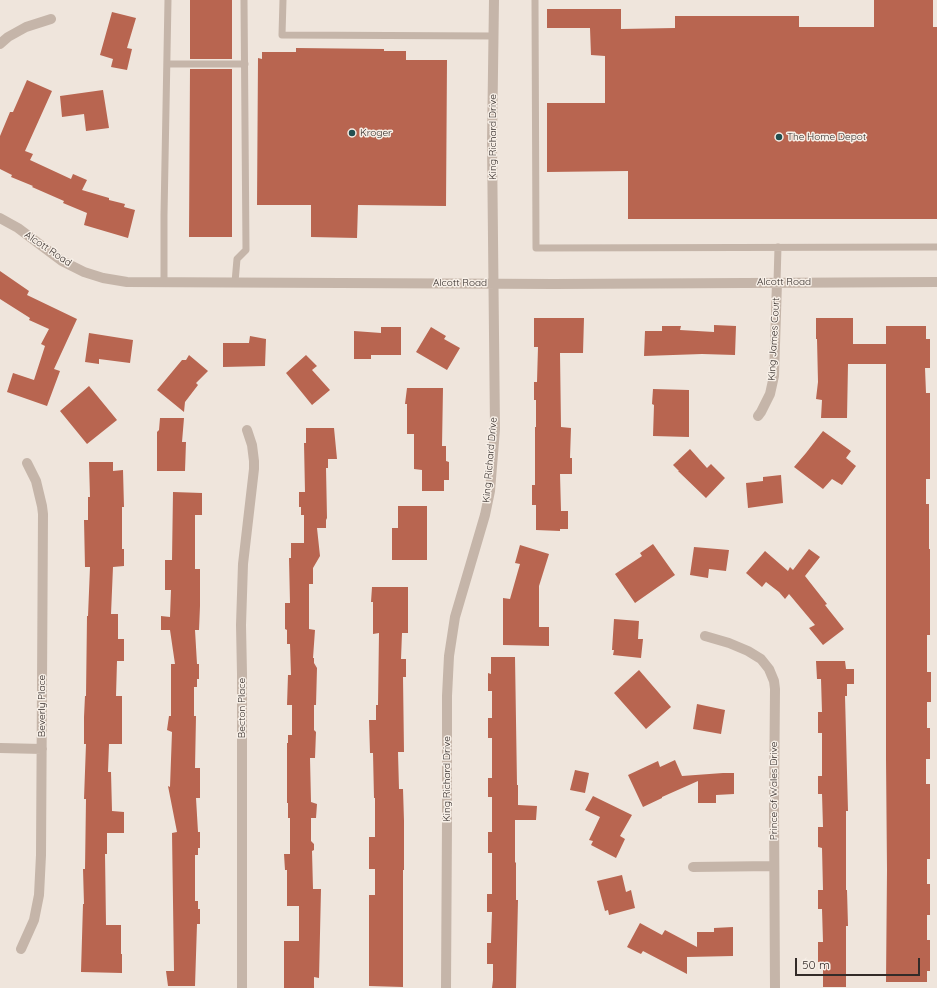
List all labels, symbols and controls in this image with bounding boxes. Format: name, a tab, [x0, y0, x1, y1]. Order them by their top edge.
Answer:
street label: King Richard Drive	[487, 94, 499, 180]
place label: Kroger	[360, 127, 392, 139]
marker: Kroger	[347, 128, 357, 138]
place label: The Home Depot	[787, 131, 866, 143]
marker: The Home Depot	[774, 132, 784, 142]
street label: Alcott Road	[22, 229, 74, 269]
street label: Alcott Road	[757, 276, 811, 288]
street label: Alcott Road	[433, 277, 487, 289]
street label: King James Court	[766, 297, 782, 381]
street label: King Richard Drive	[480, 417, 500, 503]
street label: Beverly Place	[36, 675, 48, 737]
street label: Becton Place	[236, 678, 248, 738]
street label: King Richard Drive	[441, 736, 453, 822]
street label: Prince of Wales Drive	[768, 742, 780, 840]
scale bar	[797, 950, 922, 976]
text: 50 m	[802, 957, 830, 972]

